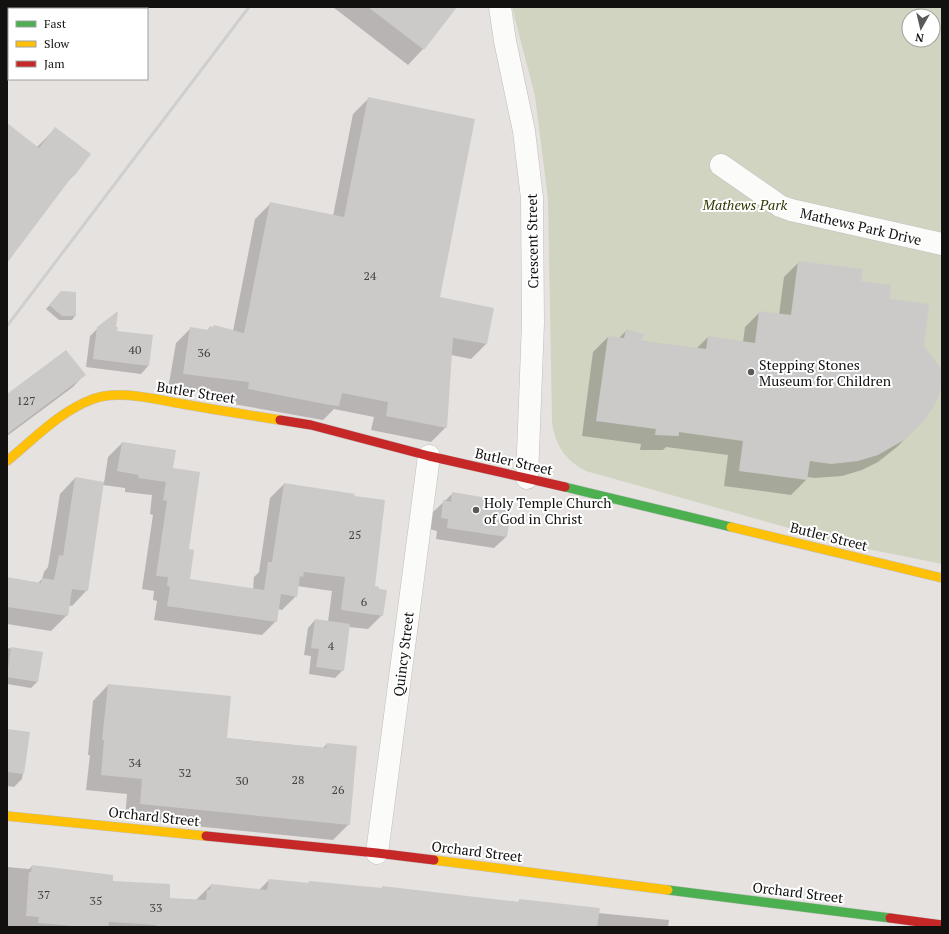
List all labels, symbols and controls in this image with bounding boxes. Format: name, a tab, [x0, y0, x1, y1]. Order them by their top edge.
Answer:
legend	[8, 8, 148, 80]
north arrow	[901, 8, 941, 48]
text: Fast	[44, 16, 67, 31]
text: N	[914, 30, 925, 45]
text: Slow	[44, 36, 70, 51]
text: Jam	[44, 56, 65, 71]
street label: Crescent Street	[522, 193, 542, 289]
park label: Mathews Park	[702, 195, 788, 214]
street label: Mathews Park Drive	[798, 203, 924, 249]
house number: 24	[364, 268, 377, 283]
house number: 40	[129, 342, 141, 357]
house number: 36	[198, 345, 211, 360]
place label: Stepping Stones Museum for Children	[759, 355, 892, 390]
marker: Stepping Stones Museum for Children	[746, 367, 756, 377]
street label: Butler Street	[155, 376, 237, 408]
house number: 127	[16, 393, 36, 408]
street label: Butler Street	[473, 443, 556, 479]
place label: Holy Temple Church of God in Christ	[484, 493, 612, 528]
marker: Holy Temple Church of God in Christ	[471, 505, 481, 515]
street label: Butler Street	[788, 517, 871, 555]
house number: 25	[349, 527, 361, 542]
house number: 6	[361, 594, 368, 609]
street label: Quincy Street	[388, 610, 418, 697]
house number: 4	[328, 638, 335, 653]
house number: 34	[129, 755, 142, 770]
house number: 32	[179, 765, 191, 780]
house number: 28	[292, 772, 304, 787]
house number: 30	[236, 773, 248, 788]
house number: 26	[332, 782, 345, 797]
street label: Orchard Street	[108, 802, 201, 830]
street label: Orchard Street	[430, 836, 524, 866]
street label: Orchard Street	[751, 877, 845, 907]
house number: 37	[38, 887, 50, 902]
house number: 35	[90, 893, 102, 908]
house number: 33	[150, 900, 162, 915]

